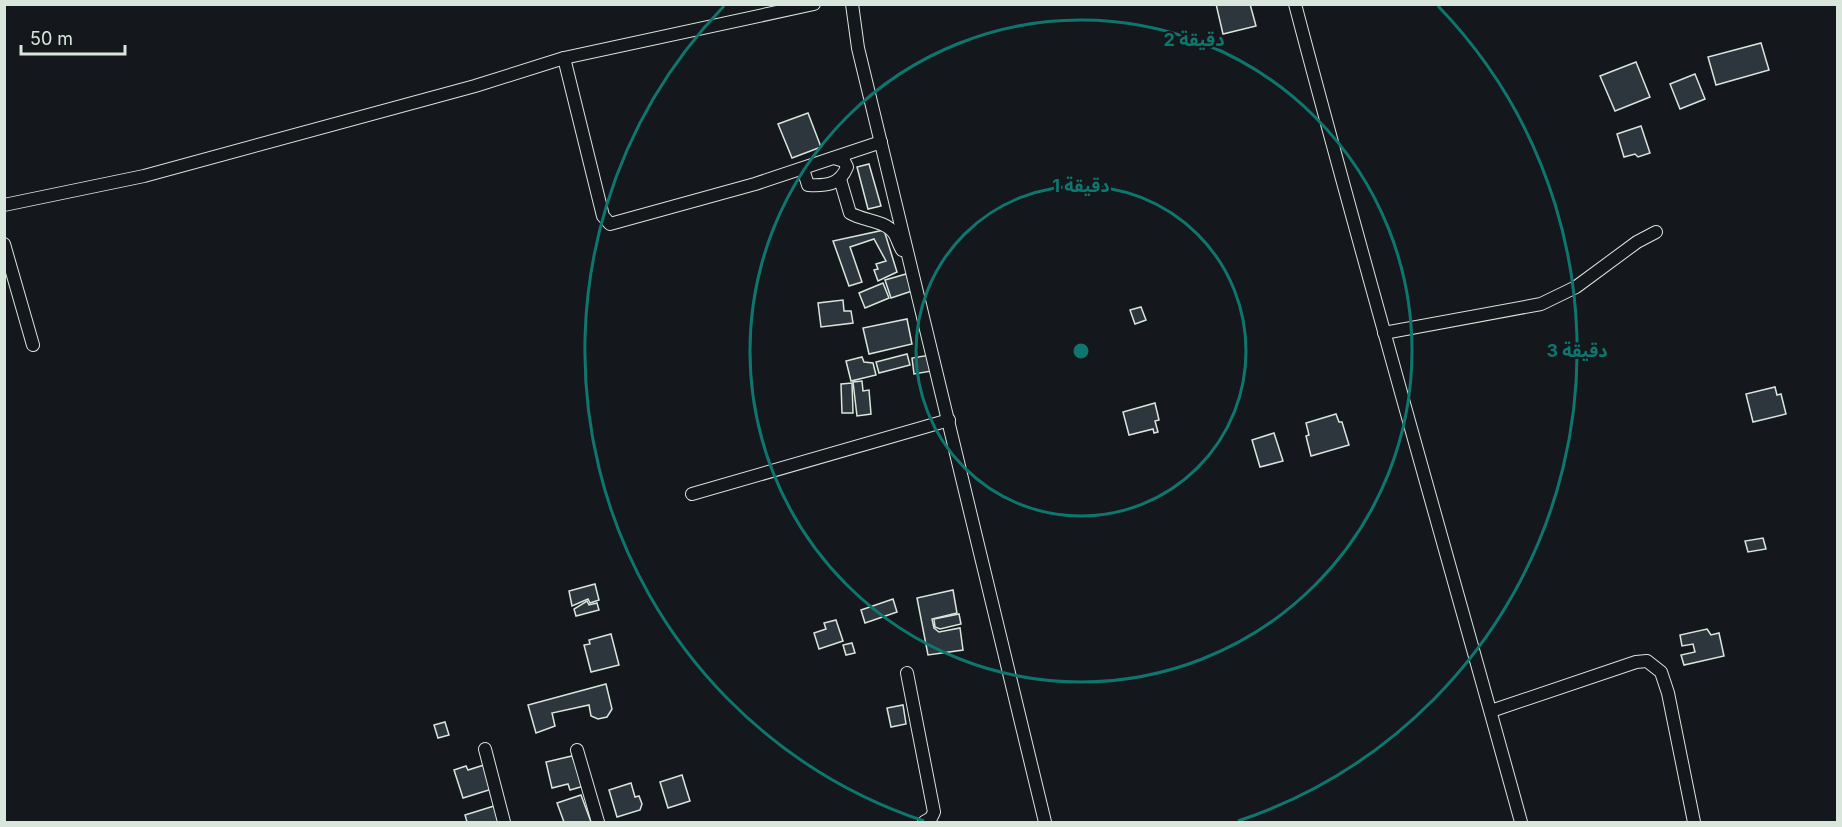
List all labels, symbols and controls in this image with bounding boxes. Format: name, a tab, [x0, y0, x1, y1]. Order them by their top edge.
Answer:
scale bar	[21, 18, 124, 56]
text: 50 m	[30, 28, 73, 49]
text: 2 دقيقة	[1164, 29, 1224, 50]
text: 1 دقيقة	[1052, 175, 1110, 196]
text: 3 دقيقة	[1546, 340, 1608, 361]
centre of rings	[1071, 341, 1091, 361]

